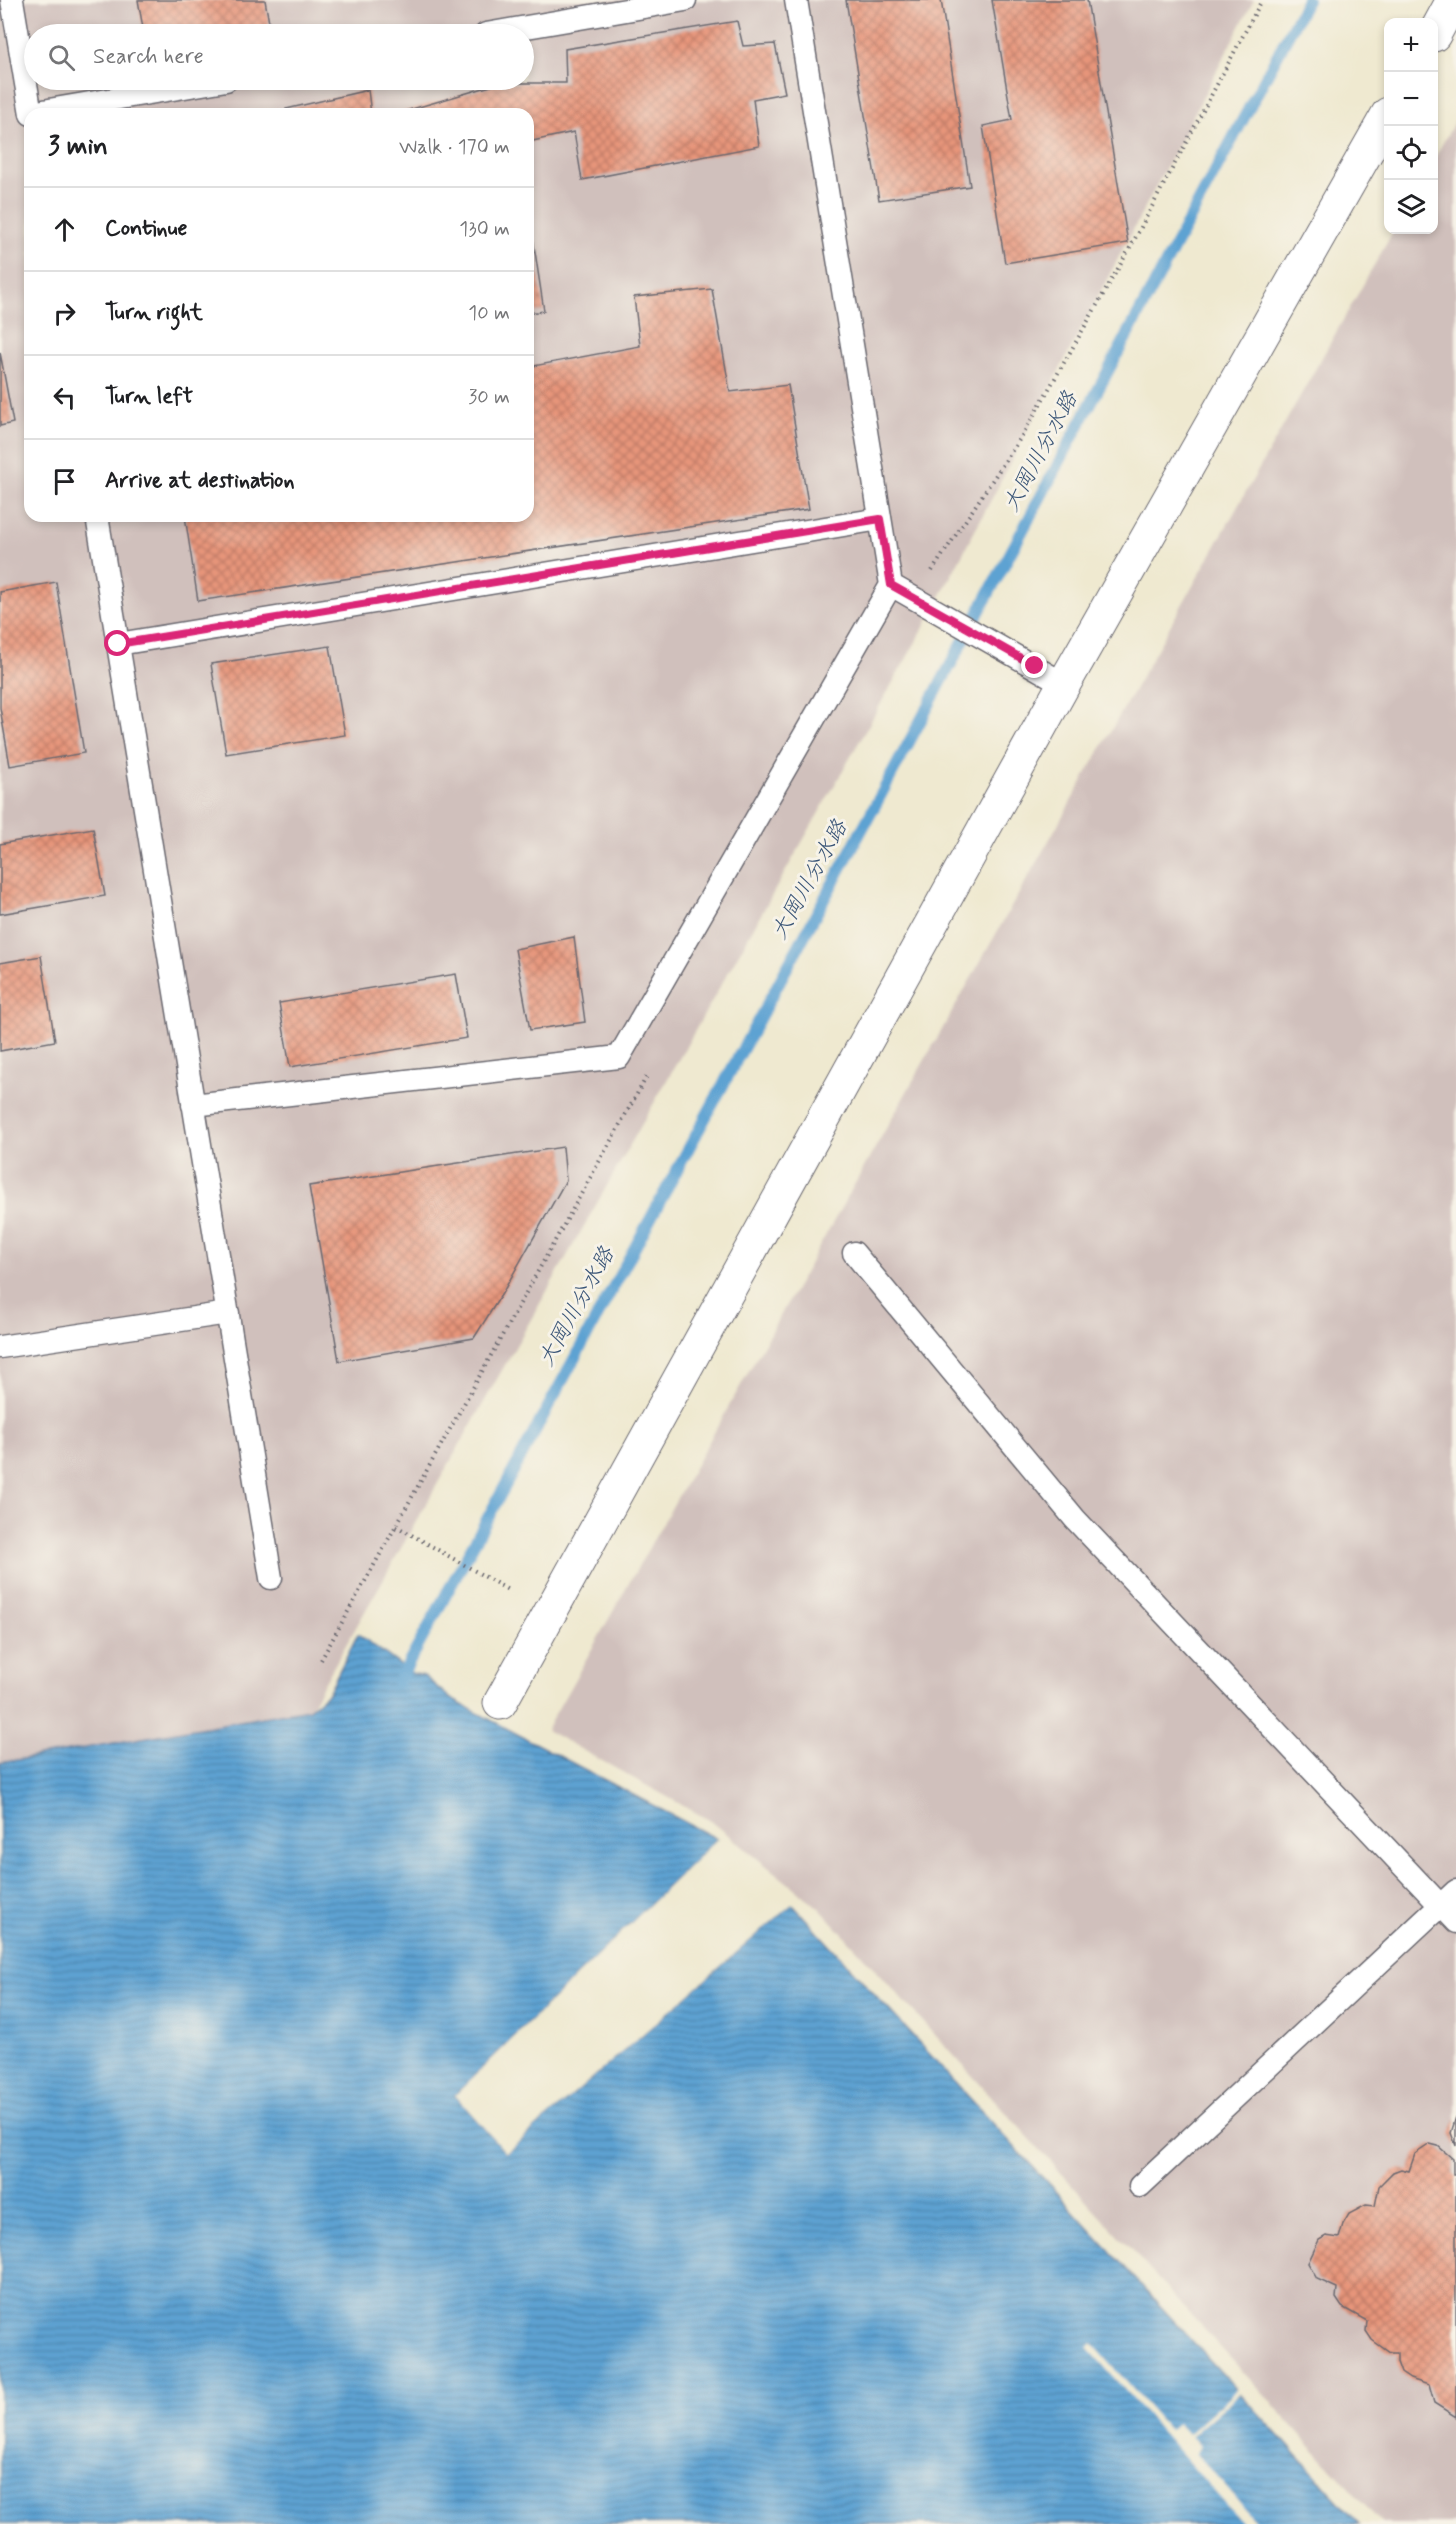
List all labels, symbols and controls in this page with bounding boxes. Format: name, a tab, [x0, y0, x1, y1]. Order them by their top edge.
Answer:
map controls	[1384, 18, 1438, 234]
button: +	[1384, 18, 1438, 72]
search box	[24, 24, 534, 90]
icon: search	[45, 41, 78, 74]
text: Search here	[93, 43, 204, 71]
button: −	[1384, 72, 1438, 126]
button: locate	[1384, 126, 1438, 180]
text: 3 min	[48, 130, 108, 164]
text: Walk · 170 m	[399, 134, 510, 161]
button: layers	[1384, 180, 1438, 234]
icon: ahead	[48, 213, 81, 246]
text: Continue	[105, 215, 187, 243]
text: 130 m	[459, 216, 510, 243]
icon: right	[48, 297, 81, 330]
text: Turn right	[105, 299, 203, 327]
text: 10 m	[468, 300, 510, 327]
icon: left	[48, 381, 81, 414]
text: Turn left	[105, 383, 193, 411]
text: 30 m	[468, 384, 510, 411]
water label: 大岡川分水路	[998, 385, 1085, 517]
icon: arrive	[48, 465, 81, 498]
text: Arrive at destination	[105, 467, 295, 495]
route start	[104, 630, 130, 656]
route end	[1021, 652, 1047, 678]
water label: 大岡川分水路	[766, 814, 855, 945]
water label: 大岡川分水路	[533, 1241, 622, 1372]

